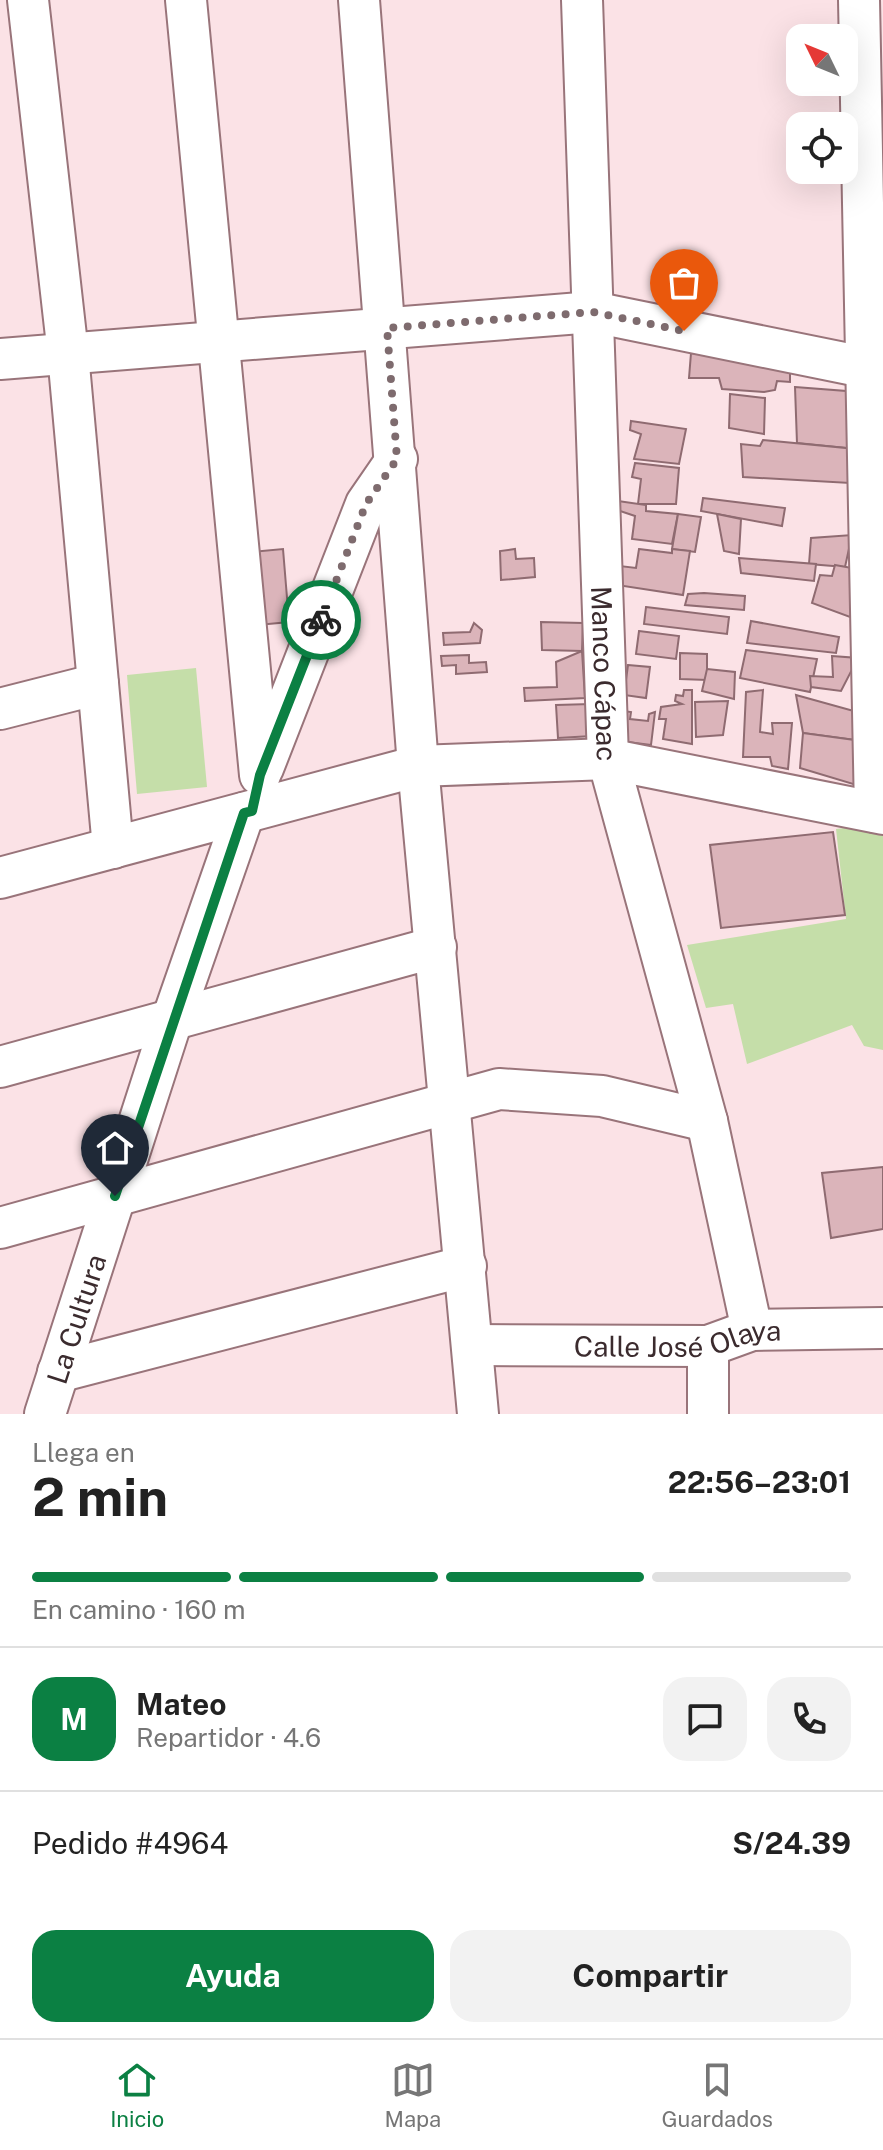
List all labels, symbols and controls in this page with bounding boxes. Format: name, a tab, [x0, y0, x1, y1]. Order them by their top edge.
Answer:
north arrow	[786, 24, 858, 96]
map controls	[786, 24, 858, 184]
button: locate	[786, 112, 858, 184]
pin	[650, 249, 718, 331]
icon: bag	[662, 261, 706, 305]
courier	[281, 580, 361, 660]
street label: Manco Cápac	[586, 585, 625, 762]
icon: bike	[299, 598, 343, 642]
pin	[81, 1114, 149, 1196]
icon: home	[93, 1126, 137, 1170]
street label: La Cultura	[39, 1250, 112, 1388]
street label: Calle José Olaya	[574, 1313, 782, 1363]
text: Llega en	[32, 1437, 135, 1468]
text: 22:56–23:01	[668, 1464, 851, 1500]
text: 2 min	[32, 1467, 168, 1528]
text: En camino · 160 m	[32, 1594, 246, 1625]
button: chat	[663, 1677, 747, 1761]
button: phone	[767, 1677, 851, 1761]
text: Mateo	[136, 1686, 226, 1722]
text: M	[60, 1701, 88, 1737]
text: Repartidor · 4.6	[136, 1722, 321, 1753]
text: Pedido #4964	[32, 1825, 228, 1861]
text: S/24.39	[732, 1825, 851, 1861]
button: Ayuda	[32, 1930, 434, 2022]
button: Compartir	[450, 1930, 851, 2022]
tab: Inicio	[110, 2058, 164, 2132]
tab: Mapa	[384, 2058, 441, 2132]
tab: Guardados	[661, 2058, 773, 2132]

